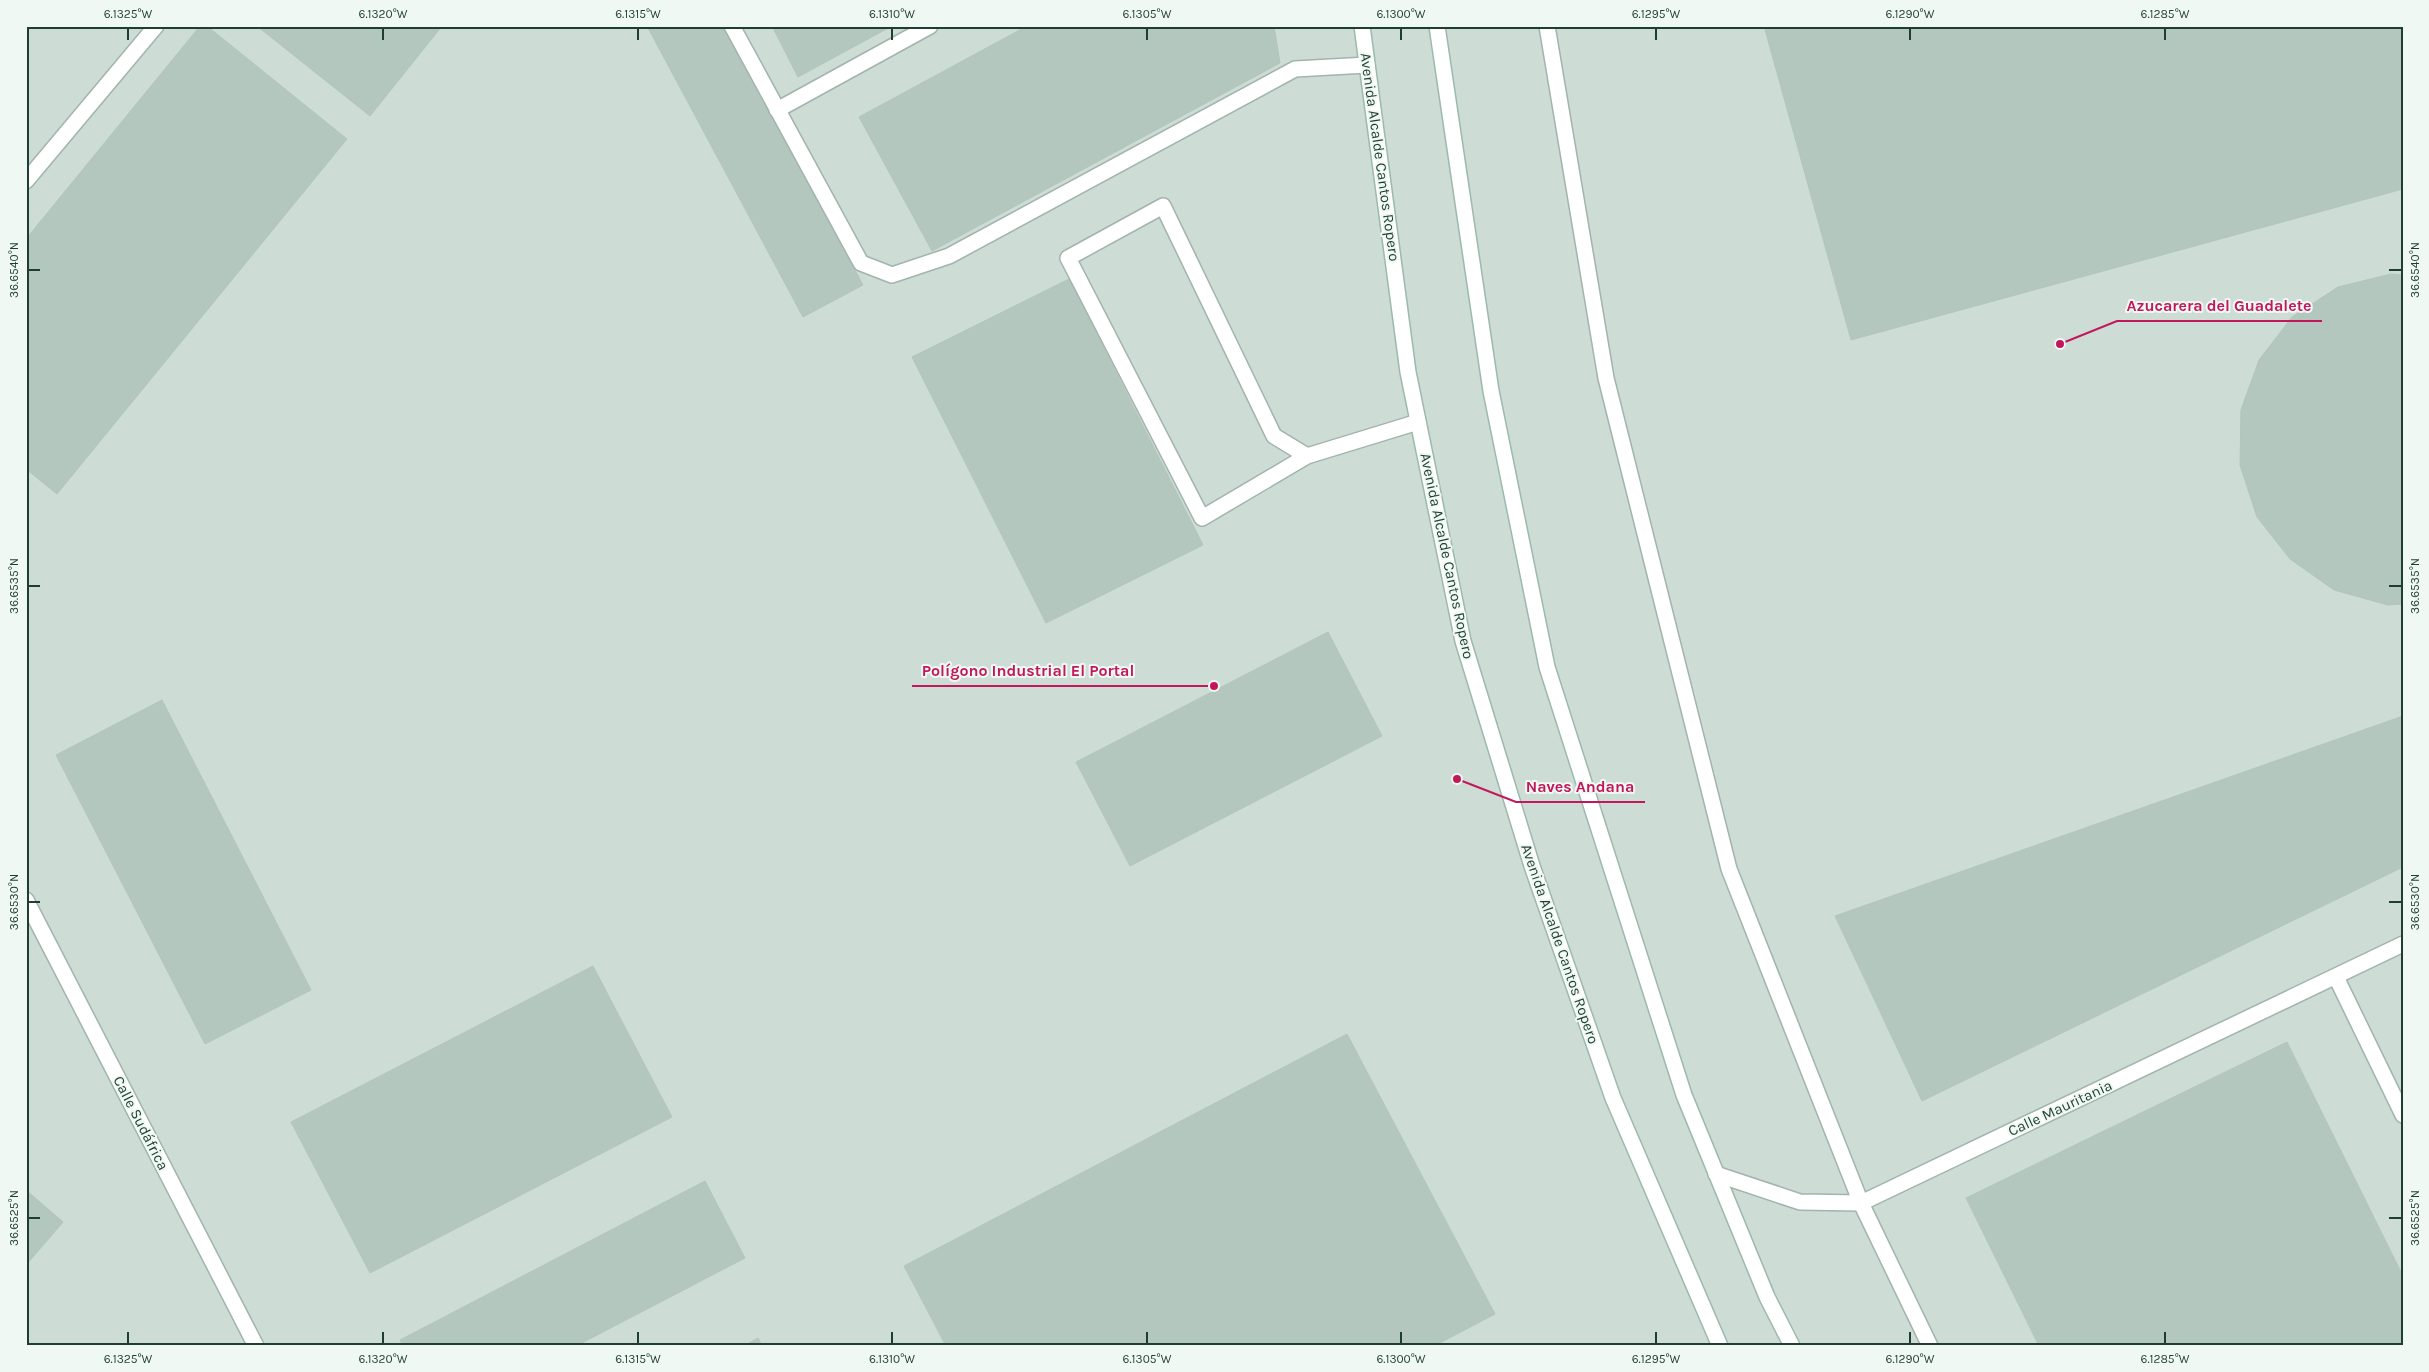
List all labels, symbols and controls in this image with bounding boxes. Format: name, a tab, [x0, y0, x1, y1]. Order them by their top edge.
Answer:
text: 6.1325°W	[104, 7, 153, 21]
text: 6.1320°W	[359, 7, 408, 21]
text: 6.1315°W	[615, 7, 661, 21]
text: 6.1310°W	[869, 7, 915, 21]
text: 6.1305°W	[1123, 7, 1172, 21]
text: 6.1300°W	[1376, 7, 1426, 21]
text: 6.1295°W	[1632, 7, 1681, 21]
text: 6.1290°W	[1886, 7, 1935, 21]
text: 6.1285°W	[2141, 7, 2190, 21]
street label: Avenida Alcalde Cantos Ropero	[1356, 52, 1404, 262]
text: 36.6540°N	[7, 242, 21, 298]
text: 36.6540°N	[2408, 242, 2422, 298]
callout: Azucarera del Guadalete	[2117, 290, 2322, 321]
text: Azucarera del Guadalete	[2126, 296, 2312, 315]
street label: Avenida Alcalde Cantos Ropero	[1416, 451, 1478, 661]
text: 36.6535°N	[7, 558, 21, 614]
text: 36.6535°N	[2408, 558, 2422, 614]
callout: Polígono Industrial El Portal	[912, 655, 1145, 686]
text: Polígono Industrial El Portal	[922, 661, 1134, 680]
callout: Naves Andana	[1516, 771, 1645, 802]
text: Naves Andana	[1526, 777, 1634, 796]
street label: Avenida Alcalde Cantos Ropero	[1517, 842, 1603, 1046]
text: 36.6530°N	[7, 874, 21, 930]
text: 36.6530°N	[2408, 874, 2422, 930]
street label: Calle Sudáfrica	[109, 1073, 173, 1173]
street label: Calle Mauritania	[2005, 1076, 2115, 1140]
text: 36.6525°N	[7, 1190, 21, 1246]
text: 36.6525°N	[2408, 1190, 2422, 1246]
text: 6.1325°W	[104, 1352, 153, 1366]
text: 6.1320°W	[359, 1352, 408, 1366]
text: 6.1315°W	[615, 1352, 661, 1366]
text: 6.1310°W	[869, 1352, 915, 1366]
text: 6.1305°W	[1123, 1352, 1172, 1366]
text: 6.1300°W	[1376, 1352, 1426, 1366]
text: 6.1295°W	[1632, 1352, 1681, 1366]
text: 6.1290°W	[1886, 1352, 1935, 1366]
text: 6.1285°W	[2141, 1352, 2190, 1366]

